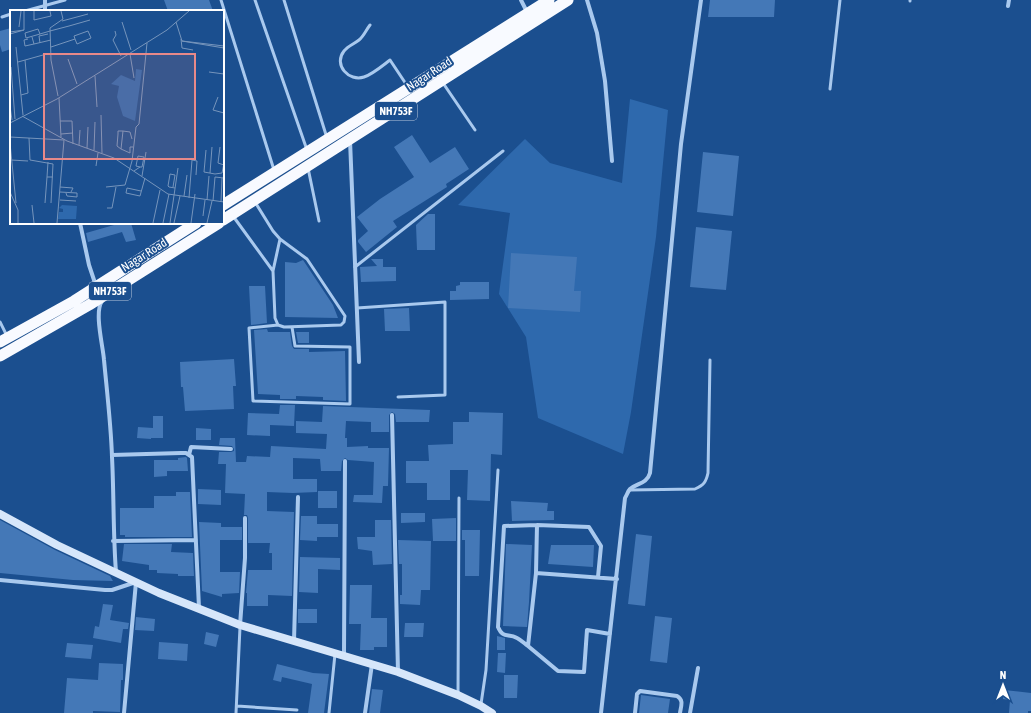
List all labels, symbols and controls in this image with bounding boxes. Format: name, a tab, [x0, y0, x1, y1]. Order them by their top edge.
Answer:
inset map	[10, 10, 224, 224]
street label: Nagar Road	[404, 54, 454, 94]
road number: NH753F	[375, 102, 417, 120]
street label: Nagar Road	[119, 235, 169, 275]
road number: NH753F	[89, 282, 131, 300]
north arrow	[983, 665, 1023, 705]
text: N	[1000, 669, 1006, 681]

